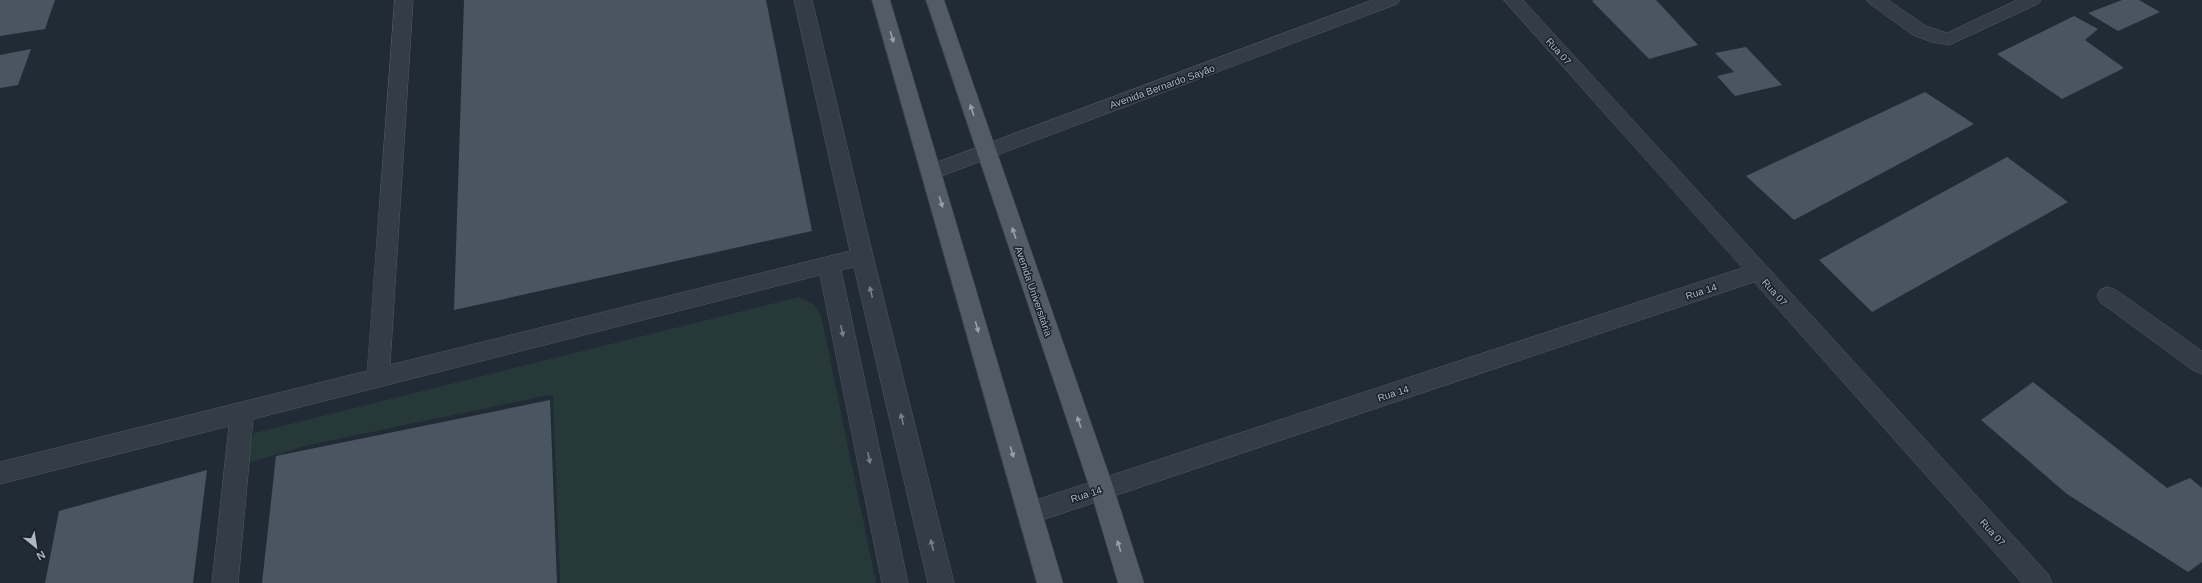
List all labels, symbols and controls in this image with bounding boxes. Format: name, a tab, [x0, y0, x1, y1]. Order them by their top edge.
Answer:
one-way arrow	[889, 32, 895, 44]
street label: Rua 07	[1544, 36, 1574, 67]
street label: Avenida Bernardo Sayão	[1108, 62, 1217, 111]
one-way arrow	[969, 104, 975, 116]
one-way arrow	[938, 197, 944, 209]
one-way arrow	[1011, 227, 1017, 239]
street label: Avenida Universitária	[1013, 245, 1054, 338]
street label: Rua 07	[1760, 277, 1790, 308]
street label: Rua 14	[1684, 281, 1719, 302]
one-way arrow	[868, 286, 874, 298]
one-way arrow	[974, 322, 980, 334]
one-way arrow	[840, 325, 846, 337]
street label: Rua 14	[1376, 383, 1411, 404]
one-way arrow	[898, 413, 904, 425]
one-way arrow	[1076, 416, 1082, 428]
one-way arrow	[1010, 446, 1016, 459]
one-way arrow	[866, 452, 872, 464]
street label: Rua 14	[1069, 484, 1104, 505]
street label: Rua 07	[1978, 517, 2008, 548]
north arrow	[16, 527, 56, 567]
one-way arrow	[929, 539, 935, 551]
one-way arrow	[1116, 539, 1122, 551]
text: N	[35, 548, 47, 563]

